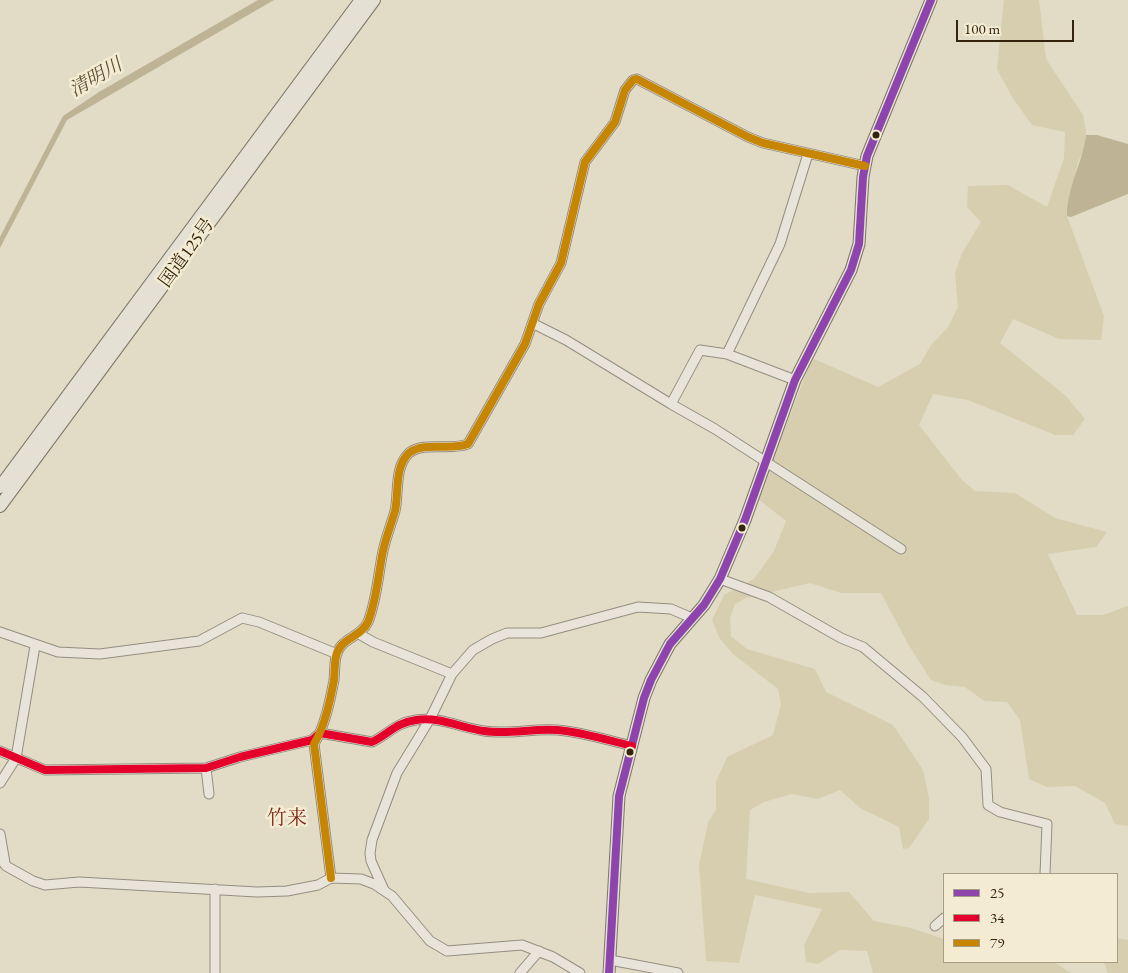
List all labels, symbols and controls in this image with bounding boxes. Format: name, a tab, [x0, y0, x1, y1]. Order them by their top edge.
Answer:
scale bar	[958, 10, 1076, 42]
text: 100 m	[964, 19, 1000, 38]
water label: 清明川	[66, 54, 126, 102]
unlabelled marker	[871, 130, 881, 140]
street label: 国道125号	[155, 214, 219, 292]
unlabelled marker	[737, 523, 747, 533]
unlabelled marker	[625, 747, 635, 757]
district label: 竹来	[267, 807, 307, 831]
legend	[943, 873, 1118, 963]
text: 25	[990, 883, 1004, 902]
text: 34	[990, 908, 1004, 927]
text: 79	[990, 933, 1004, 952]

